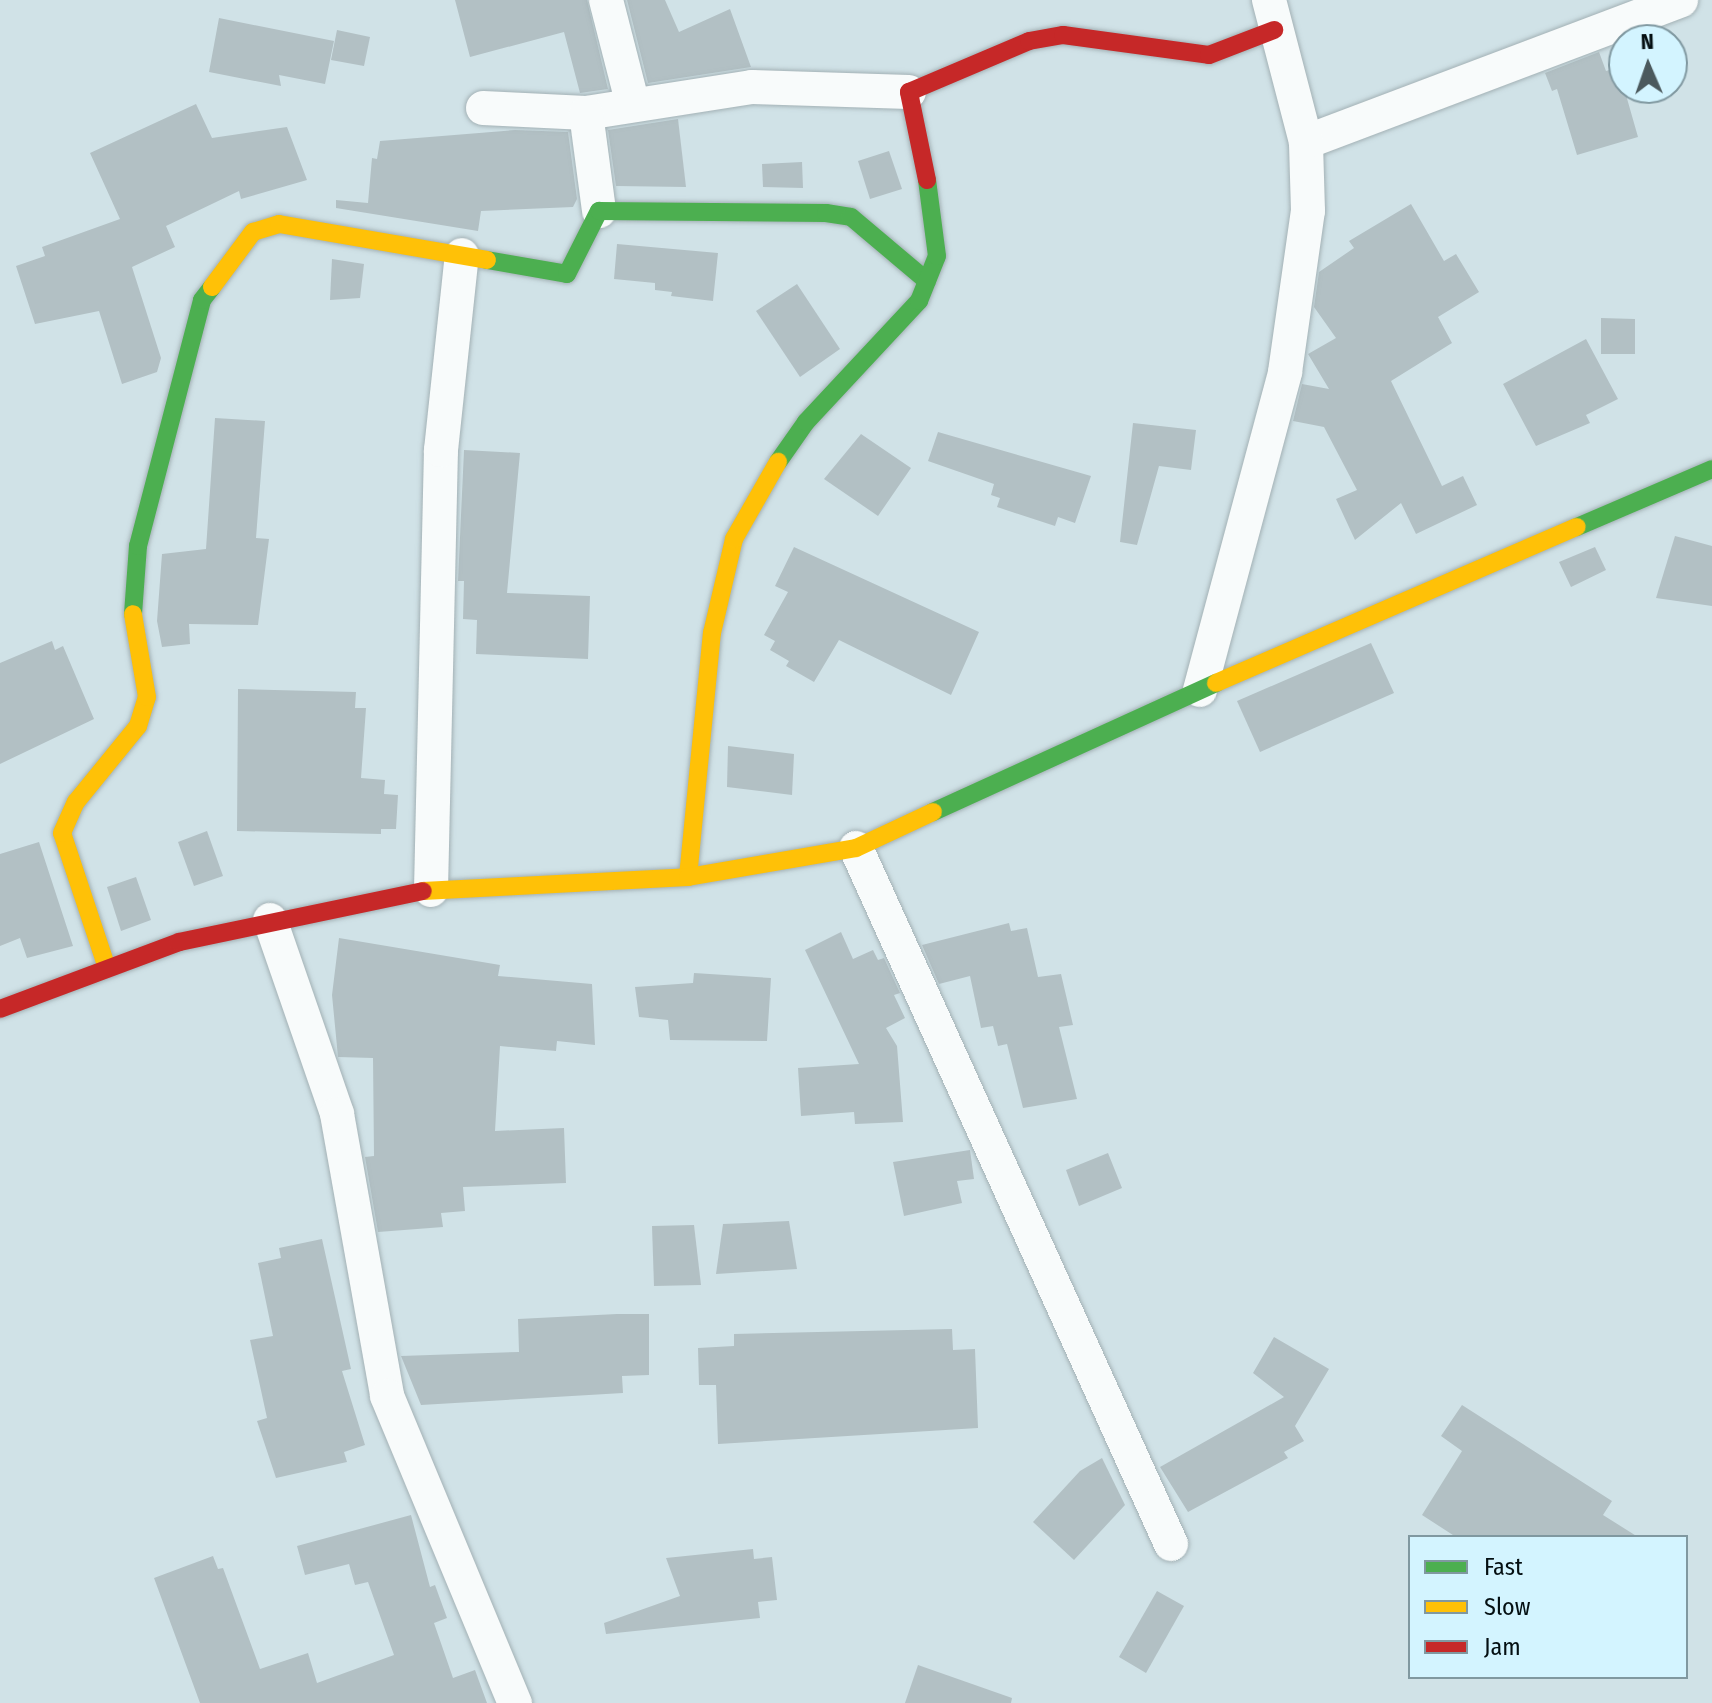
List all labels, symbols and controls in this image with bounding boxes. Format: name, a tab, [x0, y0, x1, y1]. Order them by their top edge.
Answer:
north arrow	[1608, 24, 1688, 104]
text: N	[1640, 28, 1654, 55]
legend	[1408, 1535, 1688, 1679]
text: Fast	[1484, 1553, 1523, 1581]
text: Slow	[1484, 1593, 1530, 1621]
text: Jam	[1484, 1633, 1521, 1661]

